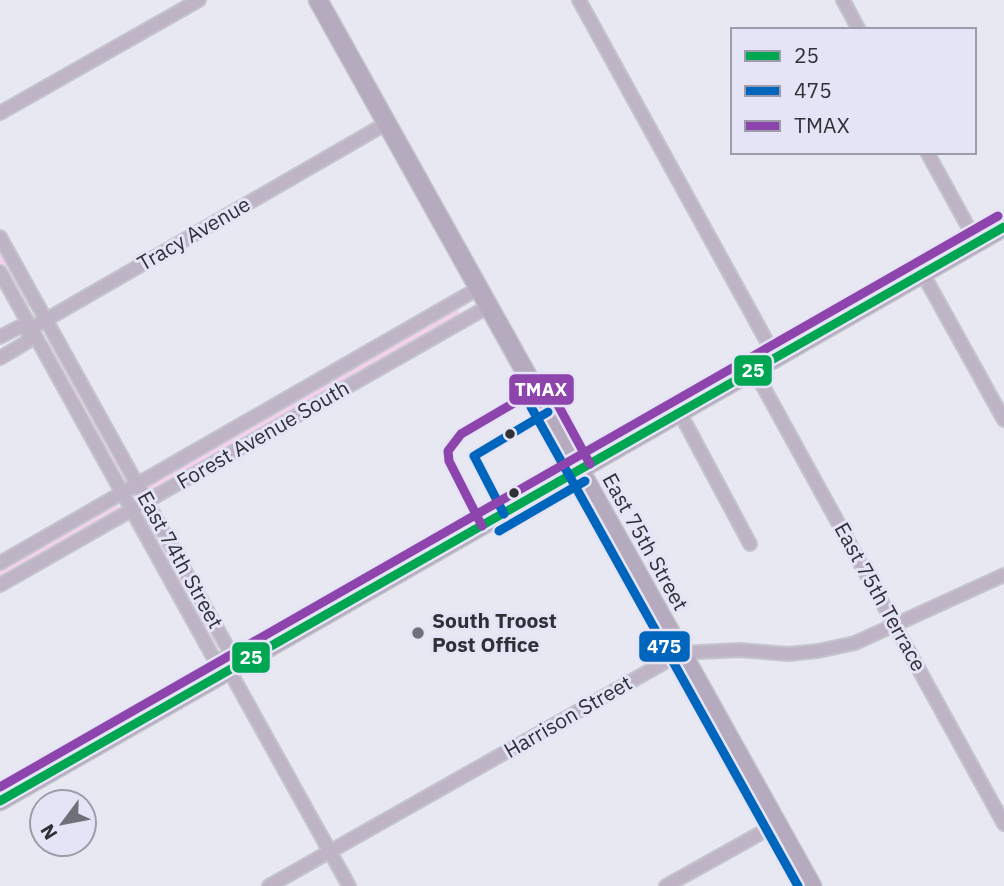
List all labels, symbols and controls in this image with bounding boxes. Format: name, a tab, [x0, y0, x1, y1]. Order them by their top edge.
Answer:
legend	[731, 28, 976, 154]
text: 25	[794, 41, 819, 69]
text: 475	[794, 76, 832, 104]
text: TMAX	[794, 111, 850, 139]
street label: Tracy Avenue	[132, 190, 255, 277]
line badge: 25	[733, 354, 773, 387]
text: 25	[742, 358, 764, 382]
street label: Forest Avenue South	[171, 373, 354, 495]
line badge: TMAX	[508, 373, 575, 406]
text: TMAX	[515, 377, 567, 401]
unlabelled marker	[503, 427, 517, 441]
street label: East 75th Street	[597, 468, 695, 615]
street label: East 74th Street	[132, 486, 230, 633]
unlabelled marker	[507, 486, 521, 500]
street label: East 75th Terrace	[828, 517, 933, 676]
place label: South Troost Post Office	[432, 606, 557, 658]
marker: South Troost Post Office	[410, 625, 426, 641]
line badge: 475	[638, 630, 691, 663]
text: 475	[647, 634, 681, 658]
line badge: 25	[231, 641, 271, 674]
text: 25	[240, 645, 262, 669]
street label: Harrison Street	[498, 668, 637, 764]
north arrow	[28, 788, 98, 858]
text: N	[35, 820, 62, 844]

